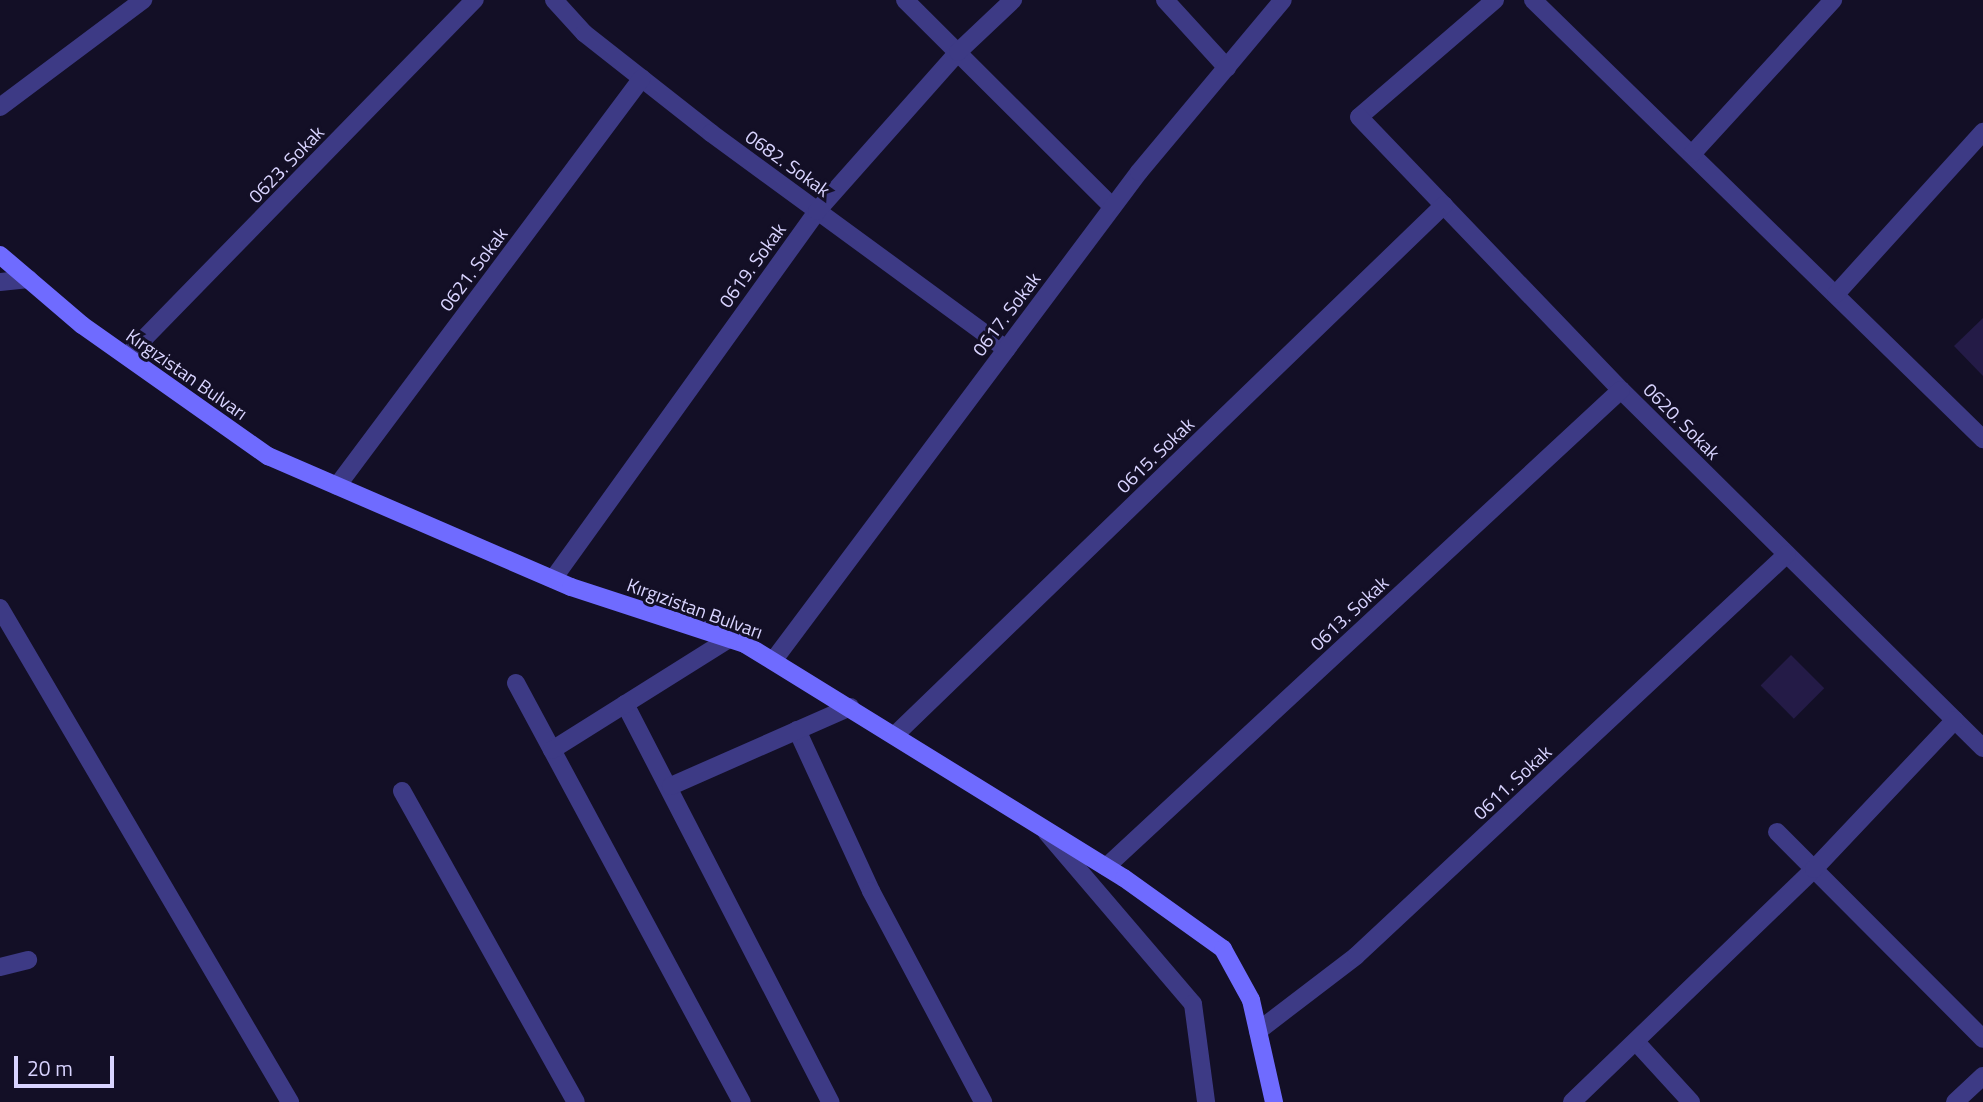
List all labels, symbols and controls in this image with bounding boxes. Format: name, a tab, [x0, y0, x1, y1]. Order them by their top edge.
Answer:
street label: 0623. Sokak	[243, 121, 329, 207]
street label: 0682. Sokak	[741, 125, 835, 201]
street label: 0619. Sokak	[714, 218, 790, 312]
street label: 0621. Sokak	[434, 223, 512, 315]
street label: 0617. Sokak	[967, 268, 1045, 360]
street label: Kırgızistan Bulvarı	[122, 324, 252, 424]
street label: 0620. Sokak	[1639, 378, 1725, 464]
street label: 0615. Sokak	[1112, 412, 1198, 498]
street label: 0613. Sokak	[1305, 571, 1393, 655]
street label: Kırgızistan Bulvarı	[624, 573, 766, 643]
street label: 0611. Sokak	[1468, 740, 1556, 824]
scale bar	[18, 1042, 117, 1086]
text: 20 m	[27, 1052, 73, 1084]

